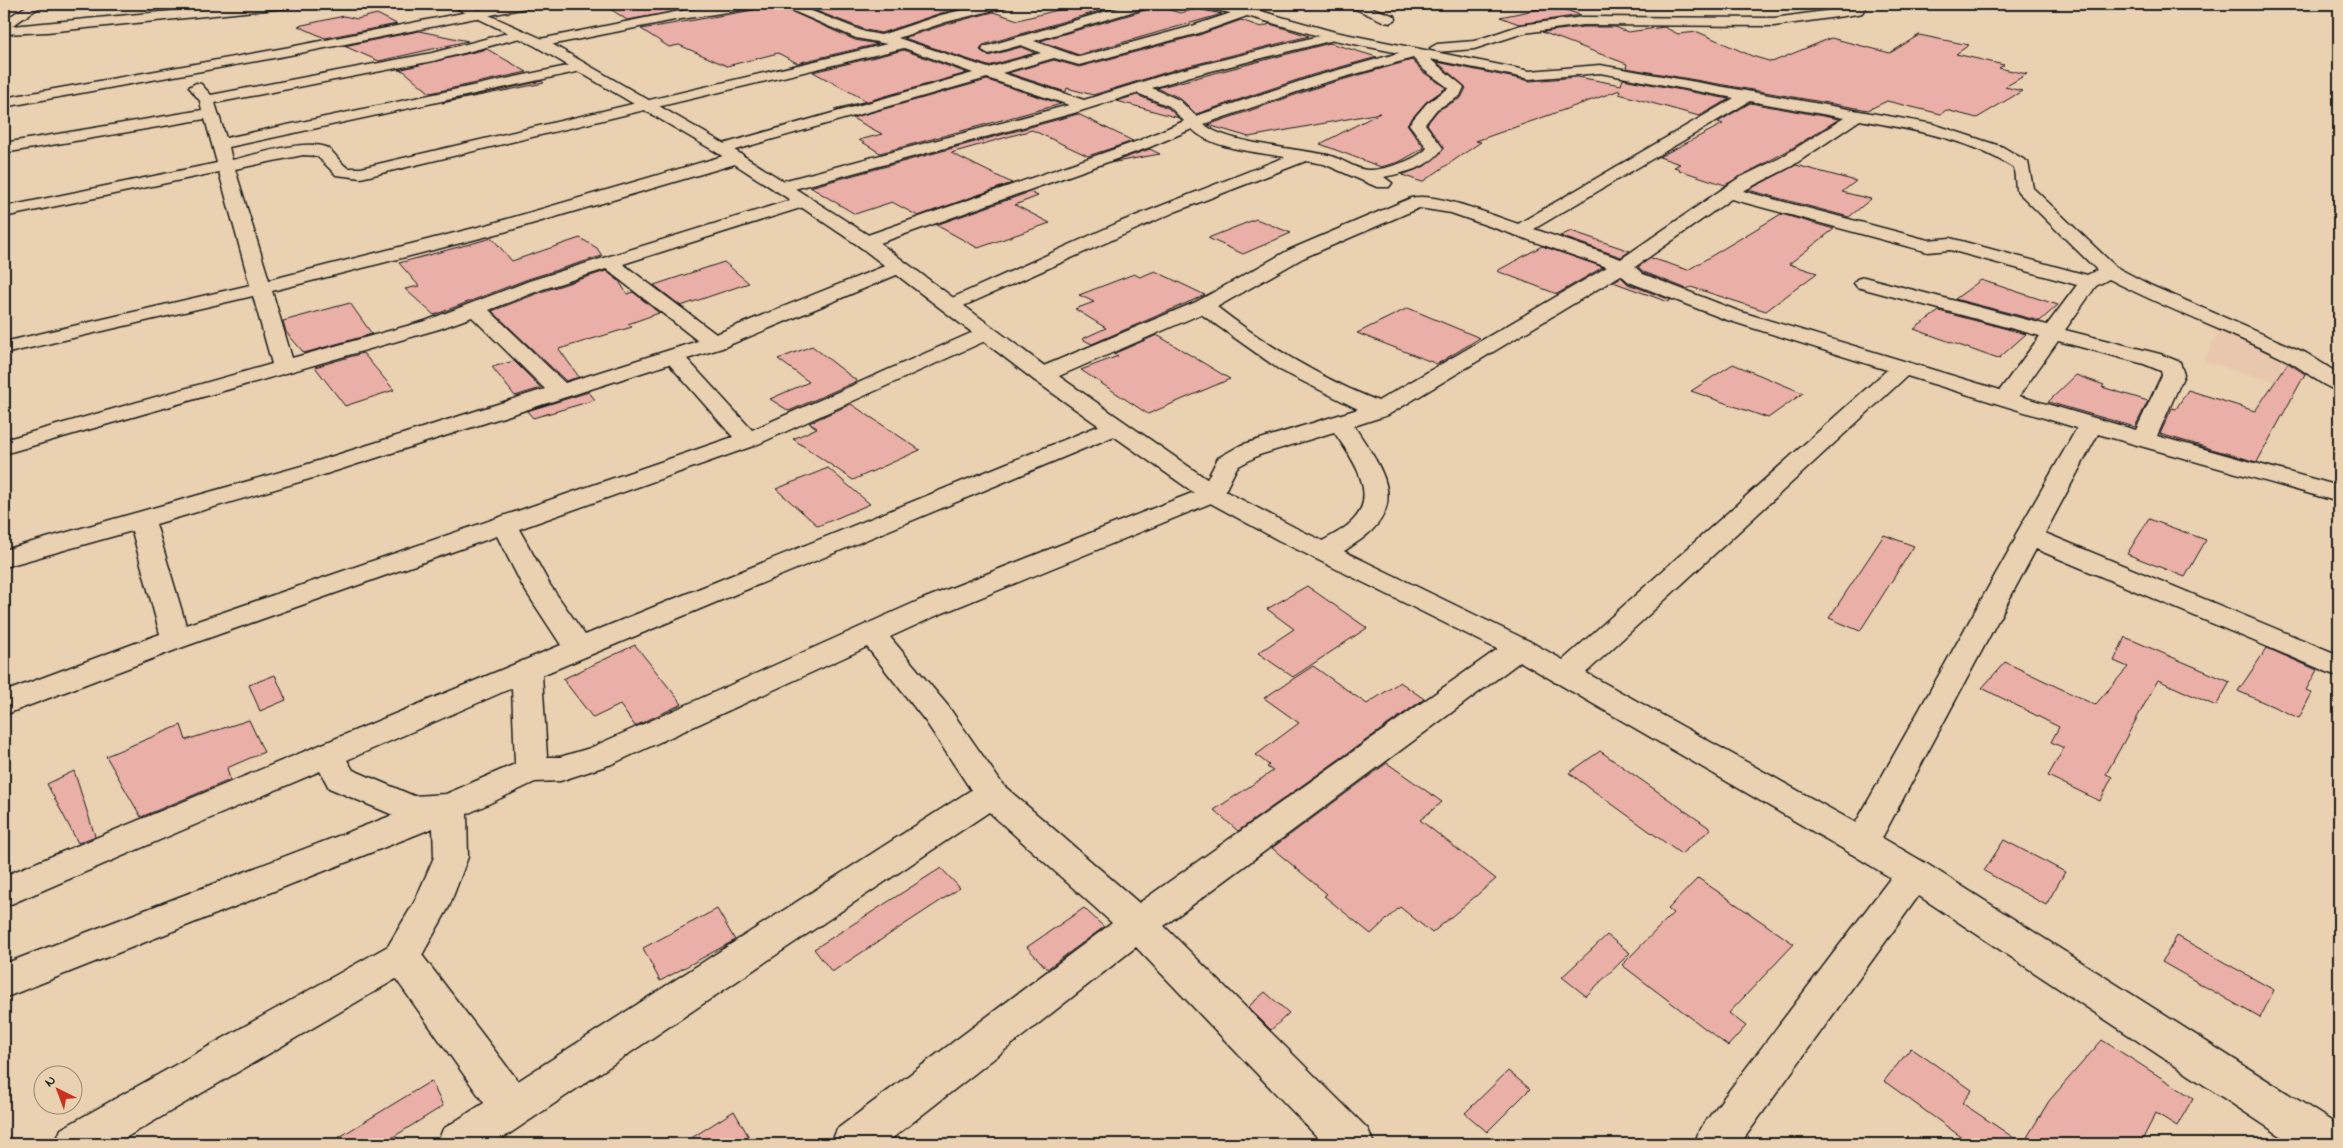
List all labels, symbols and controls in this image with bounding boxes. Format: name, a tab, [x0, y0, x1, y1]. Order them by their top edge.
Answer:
north arrow	[32, 1066, 82, 1116]
text: N	[40, 1070, 61, 1092]

